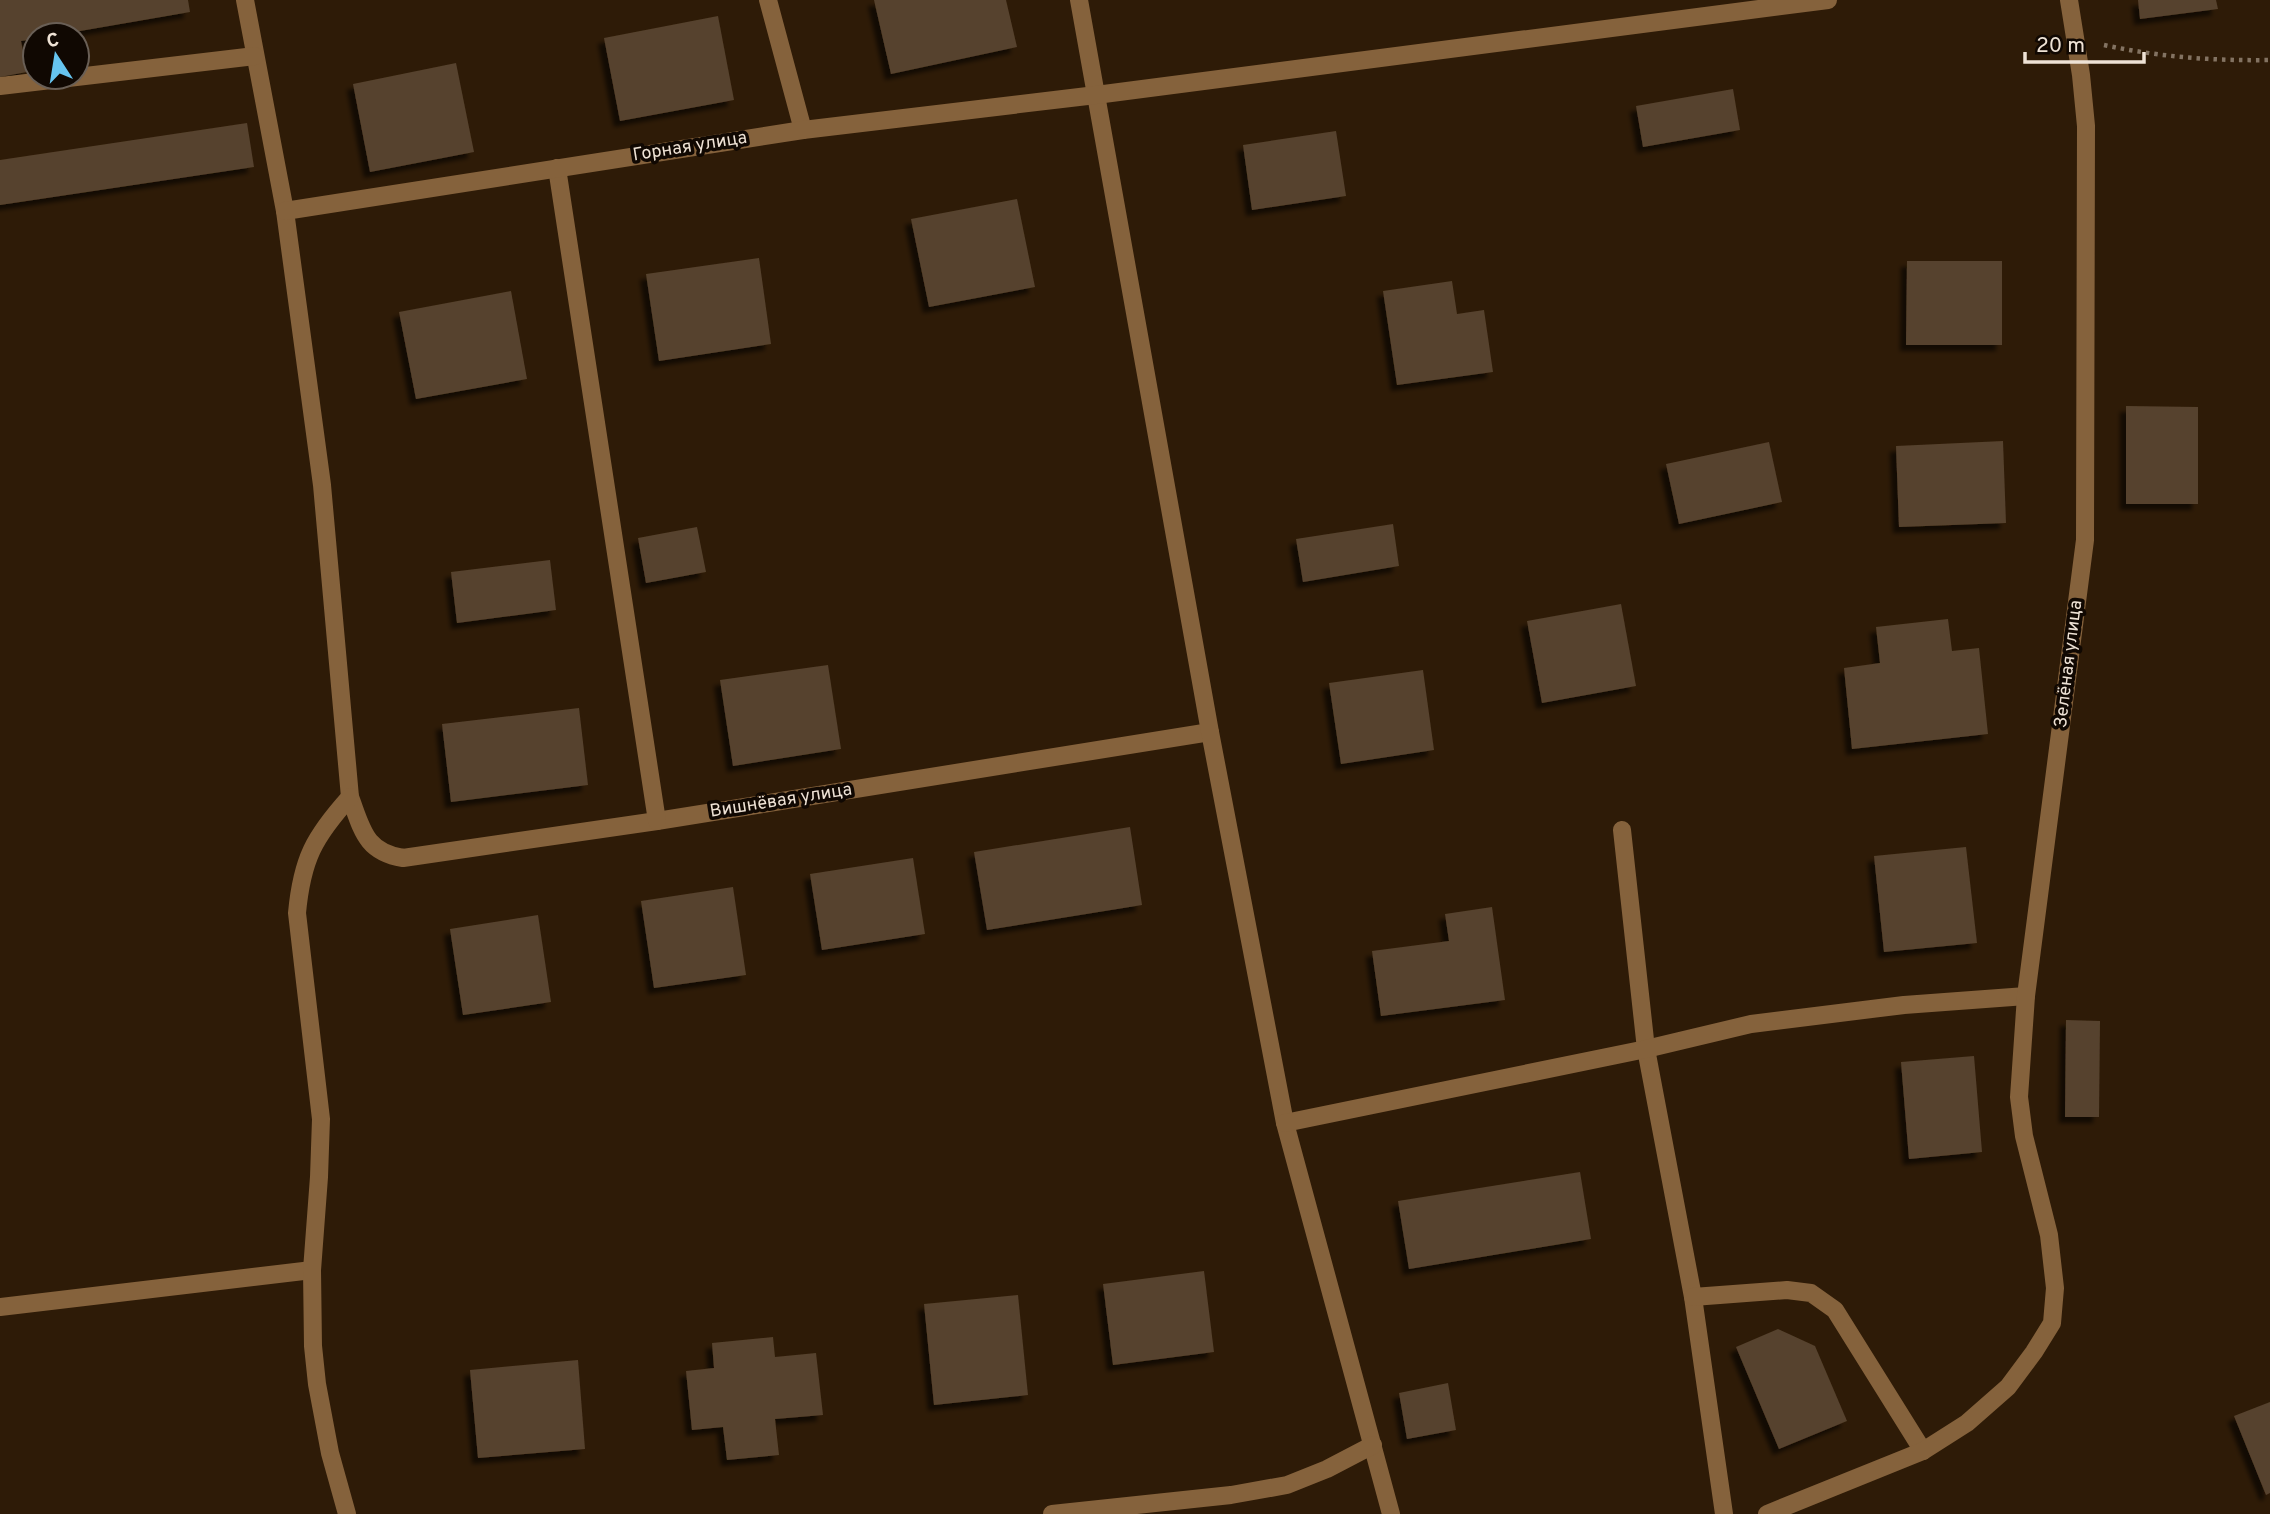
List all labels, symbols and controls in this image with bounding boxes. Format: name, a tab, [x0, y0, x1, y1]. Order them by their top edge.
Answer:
north arrow	[21, 21, 91, 91]
scale bar	[2025, 21, 2144, 65]
text: С	[44, 28, 61, 54]
text: 20 m	[2036, 33, 2085, 60]
street label: Горная улица	[631, 127, 749, 167]
street label: Зелёная улица	[2050, 599, 2088, 729]
street label: Вишнёвая улица	[708, 778, 854, 824]

